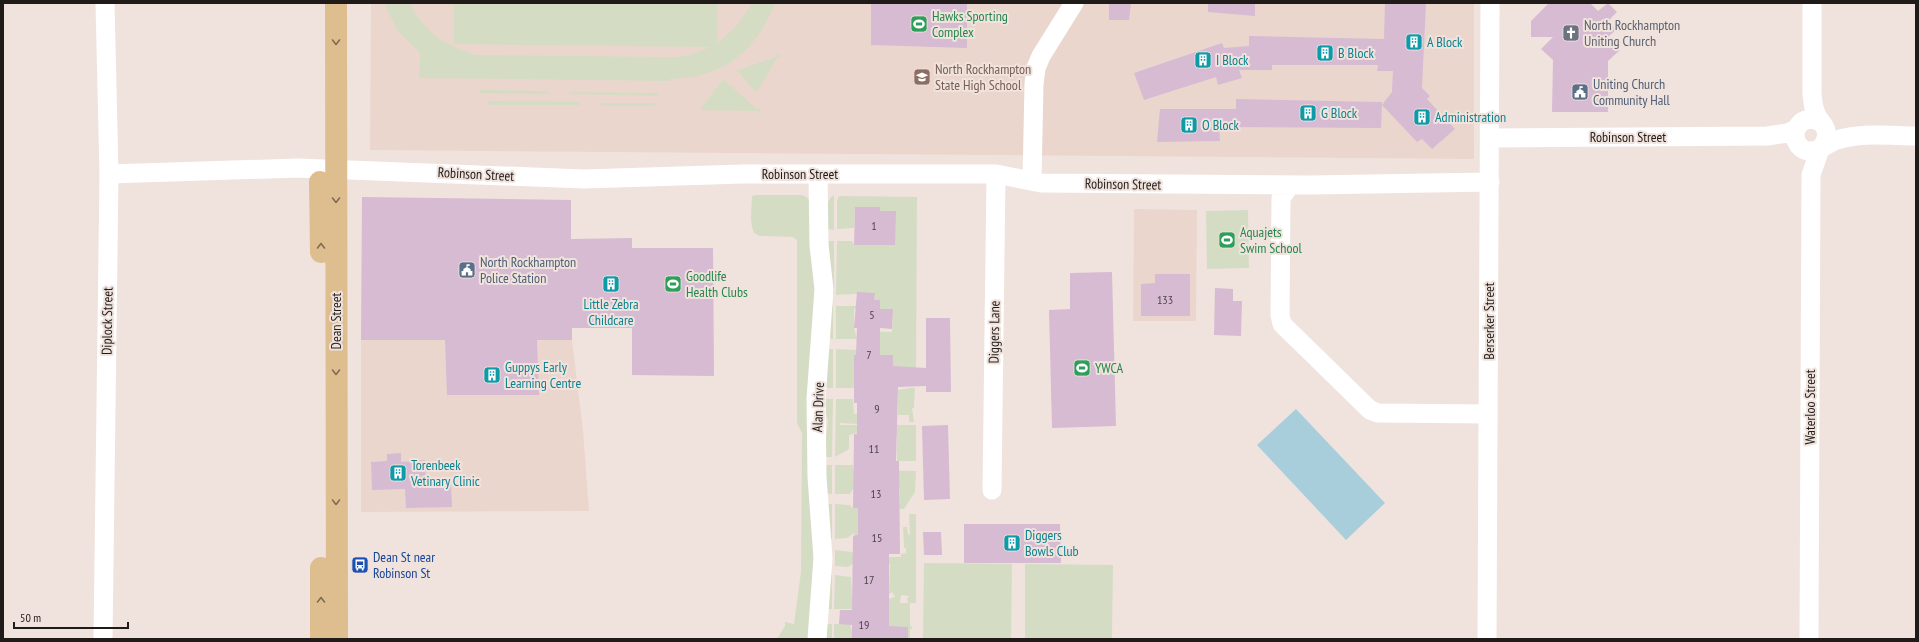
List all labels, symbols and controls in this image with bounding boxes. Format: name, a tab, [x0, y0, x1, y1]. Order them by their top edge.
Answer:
place label: Hawks Sporting Complex	[932, 7, 1008, 41]
sports icon: Hawks Sporting Complex	[909, 14, 929, 34]
place label: North Rockhampton Uniting Church	[1584, 16, 1680, 50]
church icon: North Rockhampton Uniting Church	[1561, 23, 1581, 43]
building icon: A Block	[1404, 32, 1424, 52]
place label: A Block	[1427, 33, 1463, 51]
one-way arrow	[332, 39, 340, 45]
building icon: B Block	[1315, 43, 1335, 63]
place label: B Block	[1338, 44, 1374, 62]
building icon: I Block	[1193, 50, 1213, 70]
place label: I Block	[1216, 51, 1249, 69]
place label: North Rockhampton State High School	[935, 60, 1031, 94]
school or university icon: North Rockhampton State High School	[912, 67, 932, 87]
place label: Uniting Church Community Hall	[1593, 75, 1671, 109]
public building icon: Uniting Church Community Hall	[1570, 82, 1590, 102]
building icon: G Block	[1298, 103, 1318, 123]
place label: G Block	[1321, 104, 1358, 122]
building icon: Administration	[1412, 107, 1432, 127]
place label: Administration	[1435, 108, 1506, 126]
building icon: O Block	[1179, 115, 1199, 135]
place label: O Block	[1202, 116, 1240, 134]
street label: Robinson Street	[1590, 128, 1666, 146]
street label: Robinson Street	[437, 163, 515, 185]
street label: Robinson Street	[762, 165, 838, 183]
street label: Robinson Street	[1085, 174, 1161, 194]
one-way arrow	[332, 197, 340, 203]
house number: 1	[871, 218, 877, 233]
place label: Aquajets Swim School	[1240, 223, 1303, 257]
sports icon: Aquajets Swim School	[1217, 230, 1237, 250]
one-way arrow	[317, 243, 325, 249]
place label: North Rockhampton Police Station	[480, 253, 576, 287]
public building icon: North Rockhampton Police Station	[457, 260, 477, 280]
place label: Goodlife Health Clubs	[686, 267, 748, 301]
building icon: Little Zebra Childcare	[601, 274, 621, 294]
sports icon: Goodlife Health Clubs	[663, 274, 683, 294]
street label: Berserker Street	[1480, 282, 1498, 360]
street label: Diplock Street	[97, 287, 117, 355]
street label: Dean Street	[327, 292, 345, 349]
house number: 133	[1157, 292, 1173, 307]
place label: Little Zebra Childcare	[583, 295, 639, 329]
street label: Diggers Lane	[984, 300, 1004, 364]
house number: 5	[869, 307, 875, 322]
house number: 7	[866, 347, 872, 362]
place label: Guppys Early Learning Centre	[505, 358, 581, 392]
sports icon: YWCA	[1072, 358, 1092, 378]
place label: YWCA	[1095, 359, 1123, 377]
building icon: Guppys Early Learning Centre	[482, 365, 502, 385]
one-way arrow	[332, 369, 340, 375]
street label: Waterloo Street	[1801, 369, 1819, 445]
street label: Alan Drive	[808, 381, 828, 432]
house number: 9	[874, 401, 880, 416]
house number: 11	[869, 441, 879, 456]
place label: Torenbeek Vetinary Clinic	[410, 456, 480, 490]
building icon: Torenbeek Vetinary Clinic	[388, 463, 408, 483]
house number: 13	[871, 486, 881, 501]
one-way arrow	[332, 499, 340, 505]
place label: Diggers Bowls Club	[1025, 526, 1079, 560]
house number: 15	[872, 530, 882, 545]
building icon: Diggers Bowls Club	[1002, 533, 1022, 553]
place label: Dean St near Robinson St	[373, 548, 435, 582]
bus stop icon: Dean St near Robinson St	[350, 555, 370, 575]
house number: 17	[864, 572, 874, 587]
one-way arrow	[317, 597, 325, 603]
scale bar	[14, 604, 128, 630]
text: 50 m	[20, 610, 41, 625]
house number: 19	[859, 617, 869, 632]

